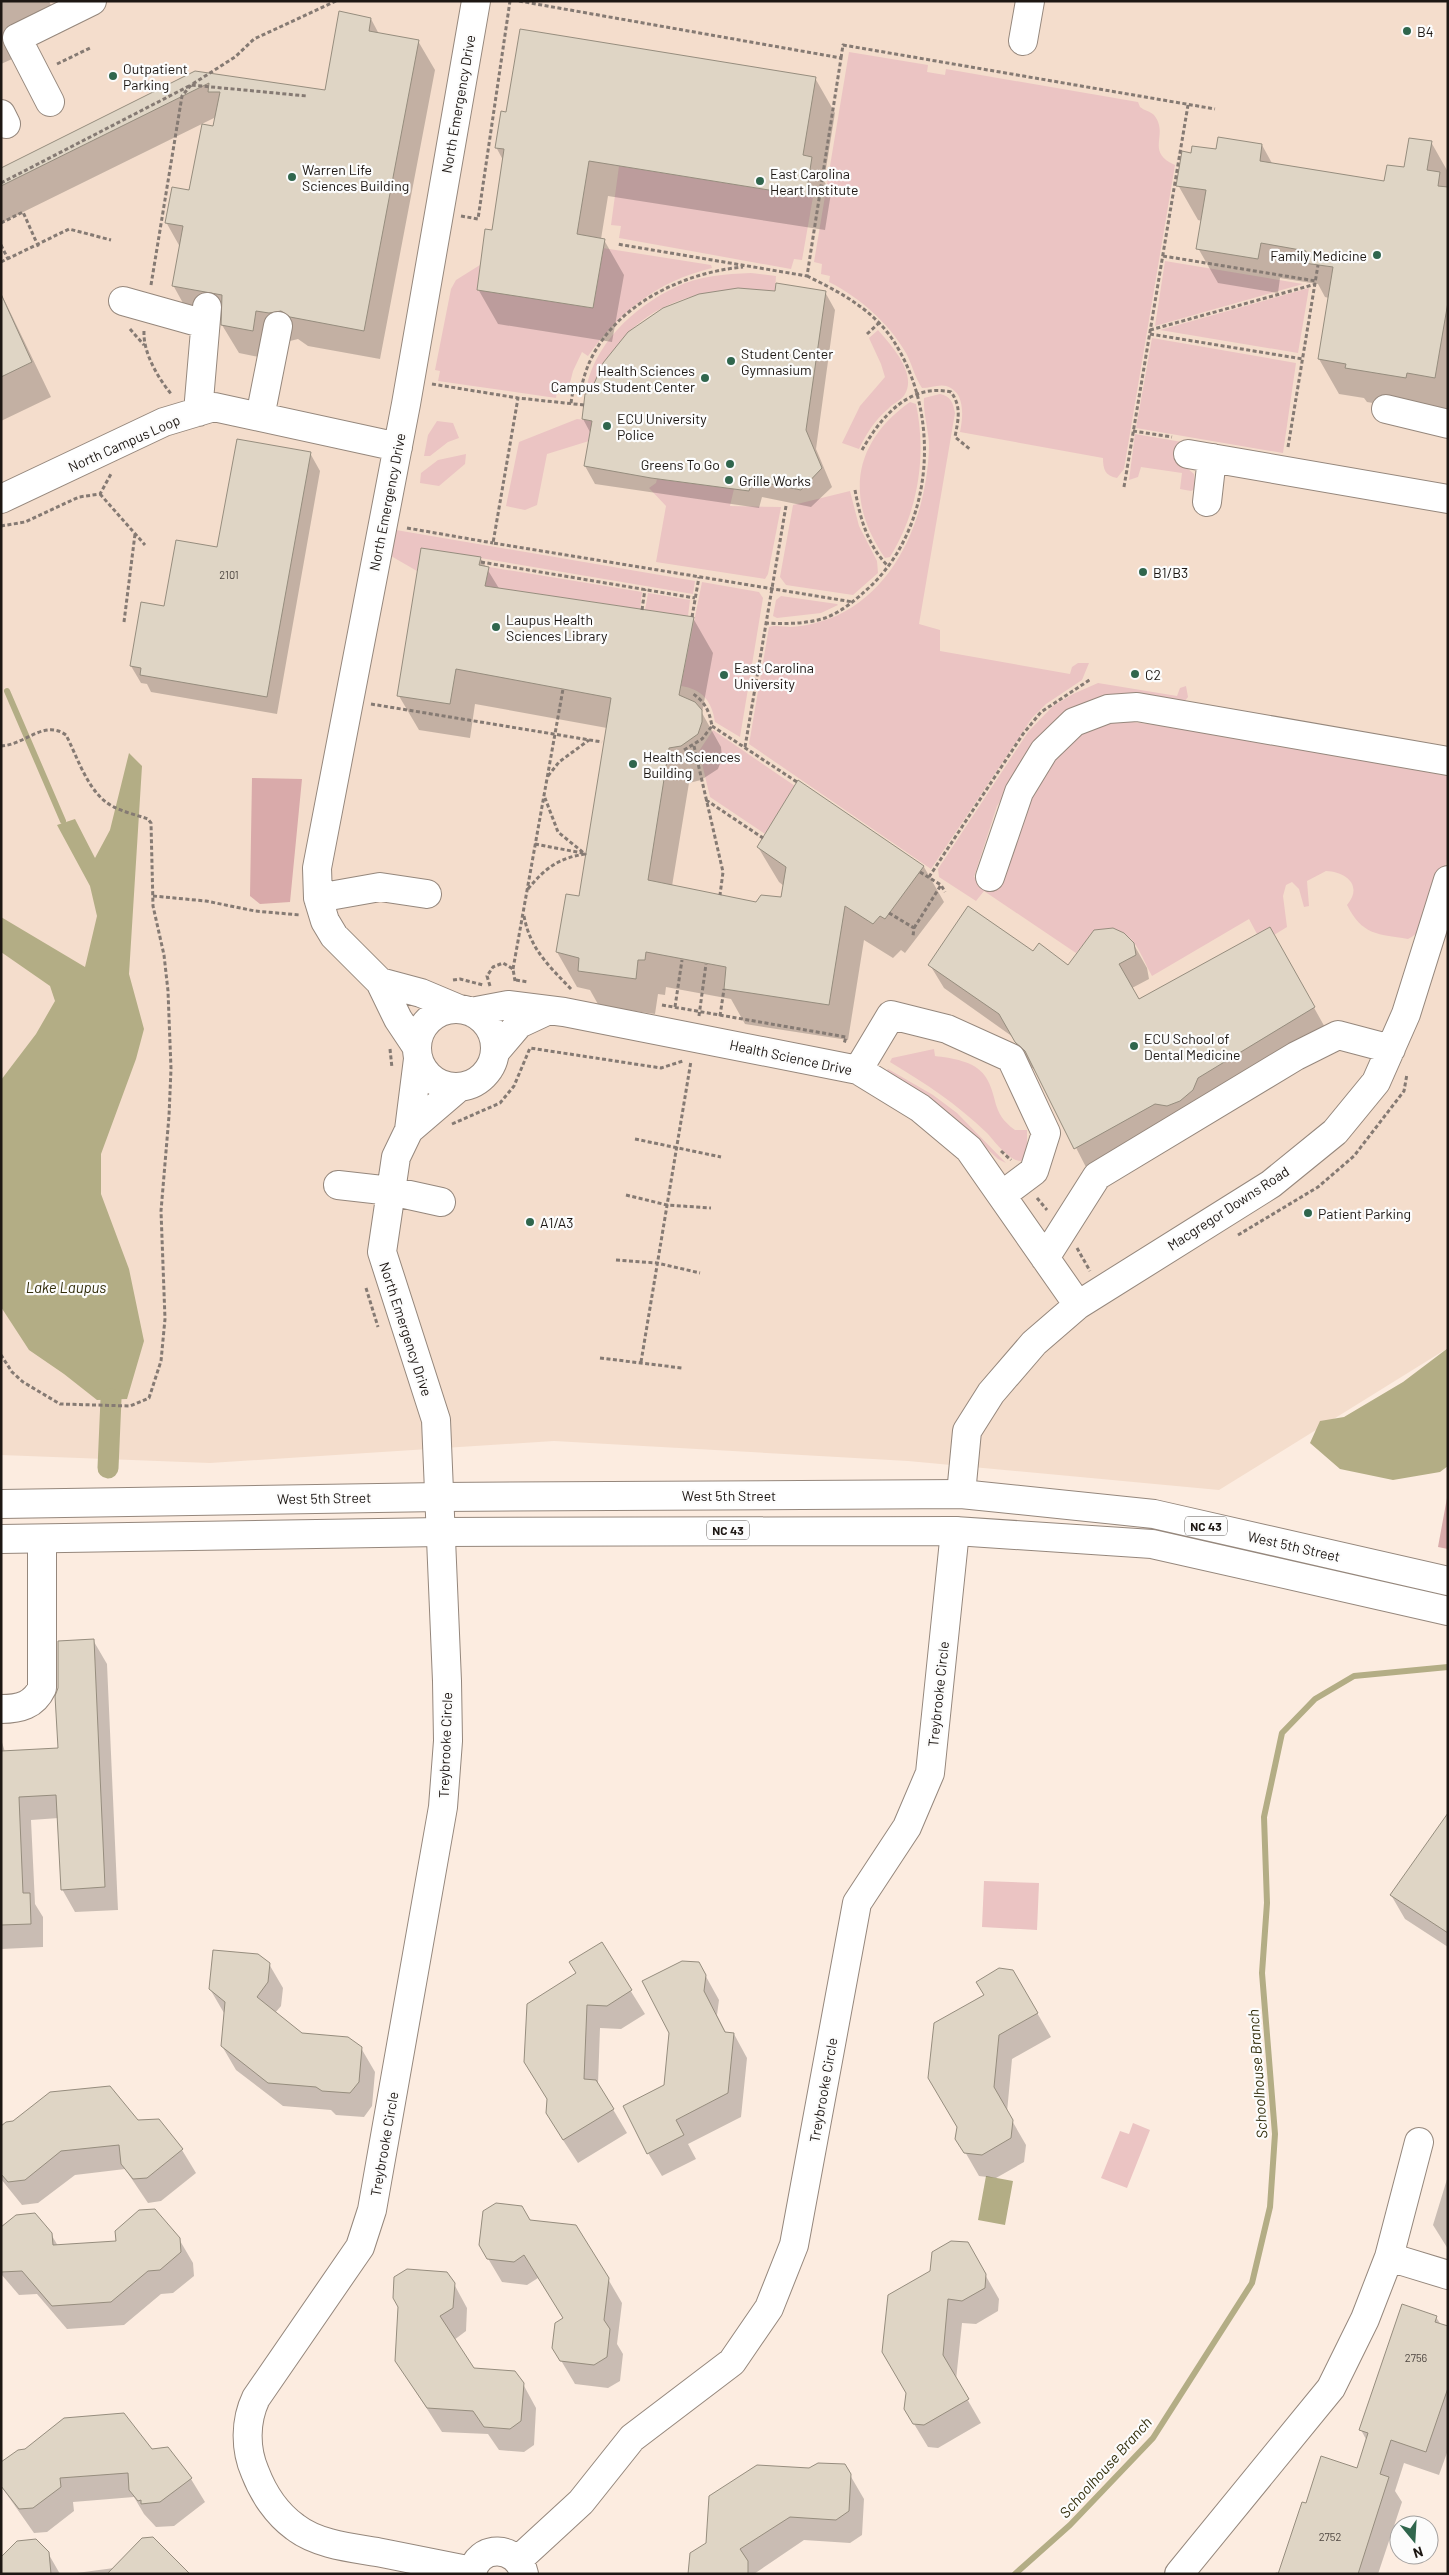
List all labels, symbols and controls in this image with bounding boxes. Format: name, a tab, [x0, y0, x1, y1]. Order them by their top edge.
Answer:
place label: B4	[1417, 23, 1434, 40]
marker: B4	[1401, 25, 1413, 37]
street label: North Emergency Drive	[437, 33, 479, 175]
place label: Outpatient Parking	[123, 60, 188, 93]
marker: Outpatient Parking	[107, 70, 119, 82]
place label: Warren Life Sciences Building	[302, 161, 409, 194]
place label: East Carolina Heart Institute	[770, 165, 858, 198]
marker: Warren Life Sciences Building	[286, 171, 298, 183]
marker: East Carolina Heart Institute	[754, 175, 766, 187]
place label: Family Medicine	[1270, 247, 1367, 264]
marker: Family Medicine	[1371, 249, 1383, 261]
place label: Student Center Gymnasium	[741, 345, 833, 378]
marker: Student Center Gymnasium	[725, 355, 737, 367]
place label: Health Sciences Campus Student Center	[551, 362, 695, 395]
marker: Health Sciences Campus Student Center	[699, 372, 711, 384]
place label: ECU University Police	[617, 410, 707, 443]
street label: North Campus Loop	[65, 411, 183, 475]
marker: ECU University Police	[601, 420, 613, 432]
street label: North Emergency Drive	[365, 432, 409, 572]
place label: Greens To Go	[641, 456, 720, 473]
marker: Greens To Go	[724, 458, 736, 470]
place label: Grille Works	[739, 472, 811, 489]
marker: Grille Works	[723, 474, 735, 486]
place label: B1/B3	[1153, 564, 1188, 581]
marker: B1/B3	[1137, 566, 1149, 578]
house number: 2101	[219, 568, 239, 581]
place label: Laupus Health Sciences Library	[506, 611, 608, 644]
marker: Laupus Health Sciences Library	[490, 621, 502, 633]
place label: East Carolina University	[734, 659, 814, 692]
place label: C2	[1145, 666, 1161, 683]
marker: C2	[1129, 668, 1141, 680]
marker: East Carolina University	[718, 669, 730, 681]
place label: Health Sciences Building	[643, 748, 741, 781]
marker: Health Sciences Building	[627, 758, 639, 770]
place label: ECU School of Dental Medicine	[1144, 1030, 1240, 1063]
street label: Health Science Drive	[728, 1036, 854, 1078]
marker: ECU School of Dental Medicine	[1128, 1040, 1140, 1052]
street label: Macgregor Downs Road	[1164, 1162, 1292, 1254]
place label: Patient Parking	[1318, 1205, 1411, 1222]
marker: Patient Parking	[1302, 1207, 1314, 1219]
place label: A1/A3	[540, 1214, 574, 1231]
marker: A1/A3	[524, 1216, 536, 1228]
street label: North Emergency Drive	[376, 1260, 436, 1398]
water label: Lake Laupus	[26, 1278, 106, 1296]
street label: West 5th Street	[682, 1487, 776, 1504]
street label: West 5th Street	[277, 1489, 371, 1507]
road number: NC 43	[1185, 1516, 1227, 1535]
road number: NC 43	[707, 1520, 749, 1540]
street label: West 5th Street	[1246, 1527, 1342, 1565]
street label: Treybrooke Circle	[924, 1640, 952, 1748]
street label: Treybrooke Circle	[435, 1692, 455, 1798]
water label: Schoolhouse Branch	[1243, 2009, 1270, 2139]
street label: Treybrooke Circle	[805, 2036, 841, 2144]
street label: Treybrooke Circle	[366, 2090, 402, 2198]
house number: 2756	[1405, 2351, 1428, 2364]
water label: Schoolhouse Branch	[1055, 2413, 1155, 2521]
north arrow	[1389, 2515, 1439, 2565]
house number: 2752	[1319, 2530, 1341, 2543]
text: N	[1411, 2543, 1425, 2562]

